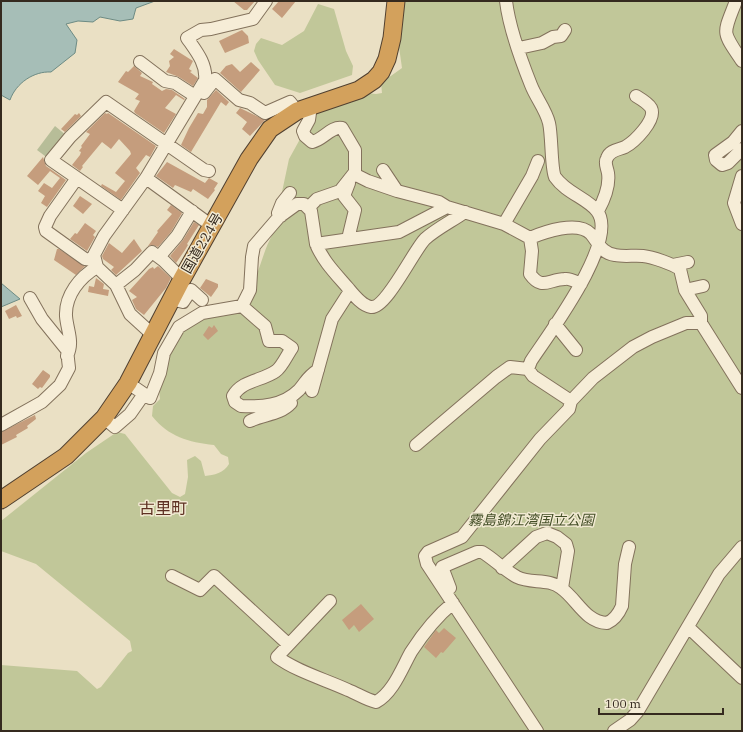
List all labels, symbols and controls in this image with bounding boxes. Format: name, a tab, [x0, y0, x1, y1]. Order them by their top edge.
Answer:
street label: 国道224号	[177, 209, 227, 277]
district label: 古里町	[139, 498, 187, 518]
park label: 霧島錦江湾国立公園	[468, 511, 596, 529]
scale bar	[599, 690, 723, 716]
text: 100 m	[605, 696, 641, 711]

